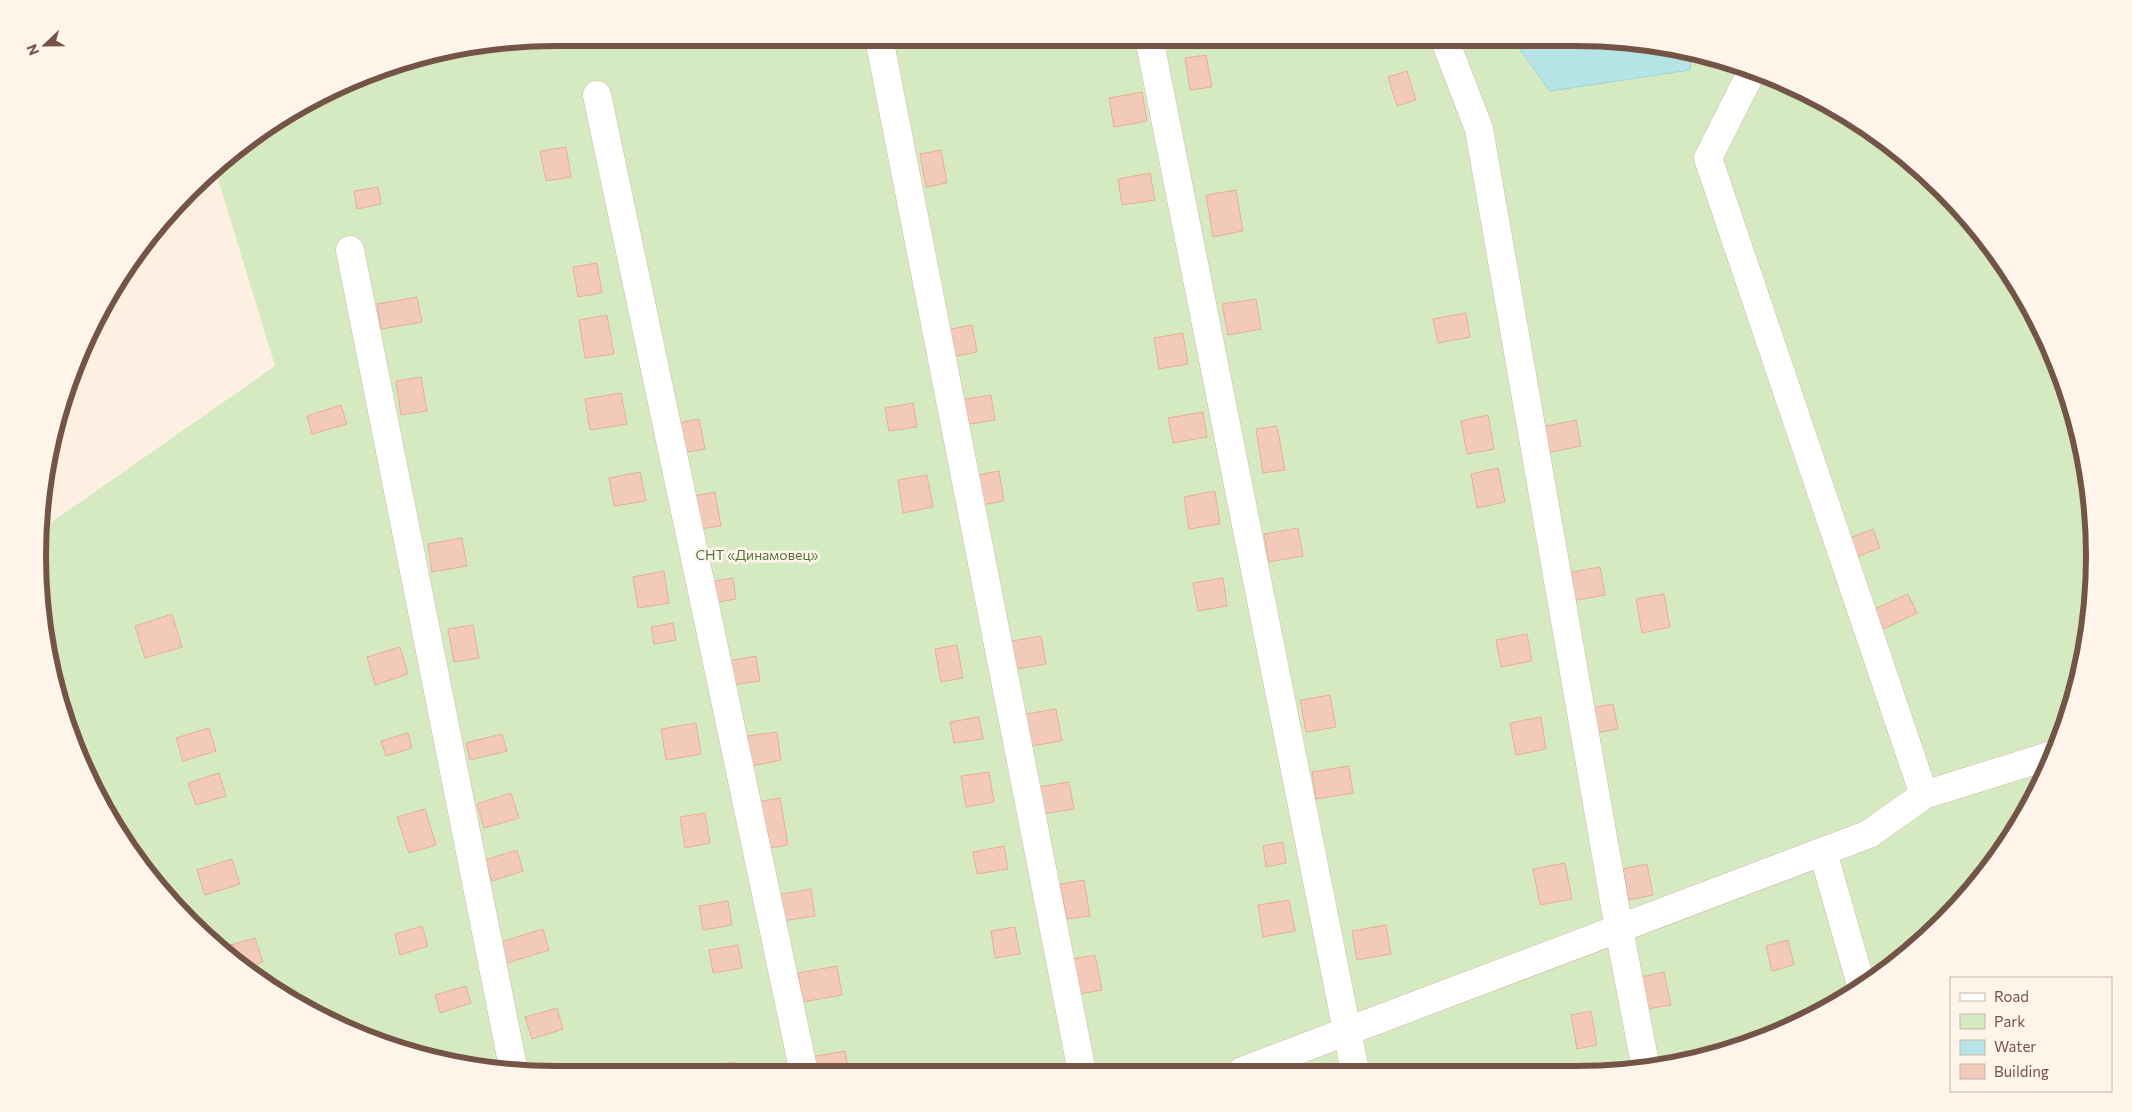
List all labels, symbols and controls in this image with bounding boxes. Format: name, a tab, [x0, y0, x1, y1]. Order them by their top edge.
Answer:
north arrow	[20, 20, 70, 70]
text: N	[23, 42, 42, 58]
park label: СНТ «Динамовец»	[695, 546, 819, 563]
legend	[1950, 977, 2112, 1092]
text: Road	[1994, 987, 2029, 1005]
text: Park	[1994, 1012, 2025, 1030]
text: Water	[1994, 1037, 2036, 1055]
text: Building	[1994, 1062, 2049, 1080]

